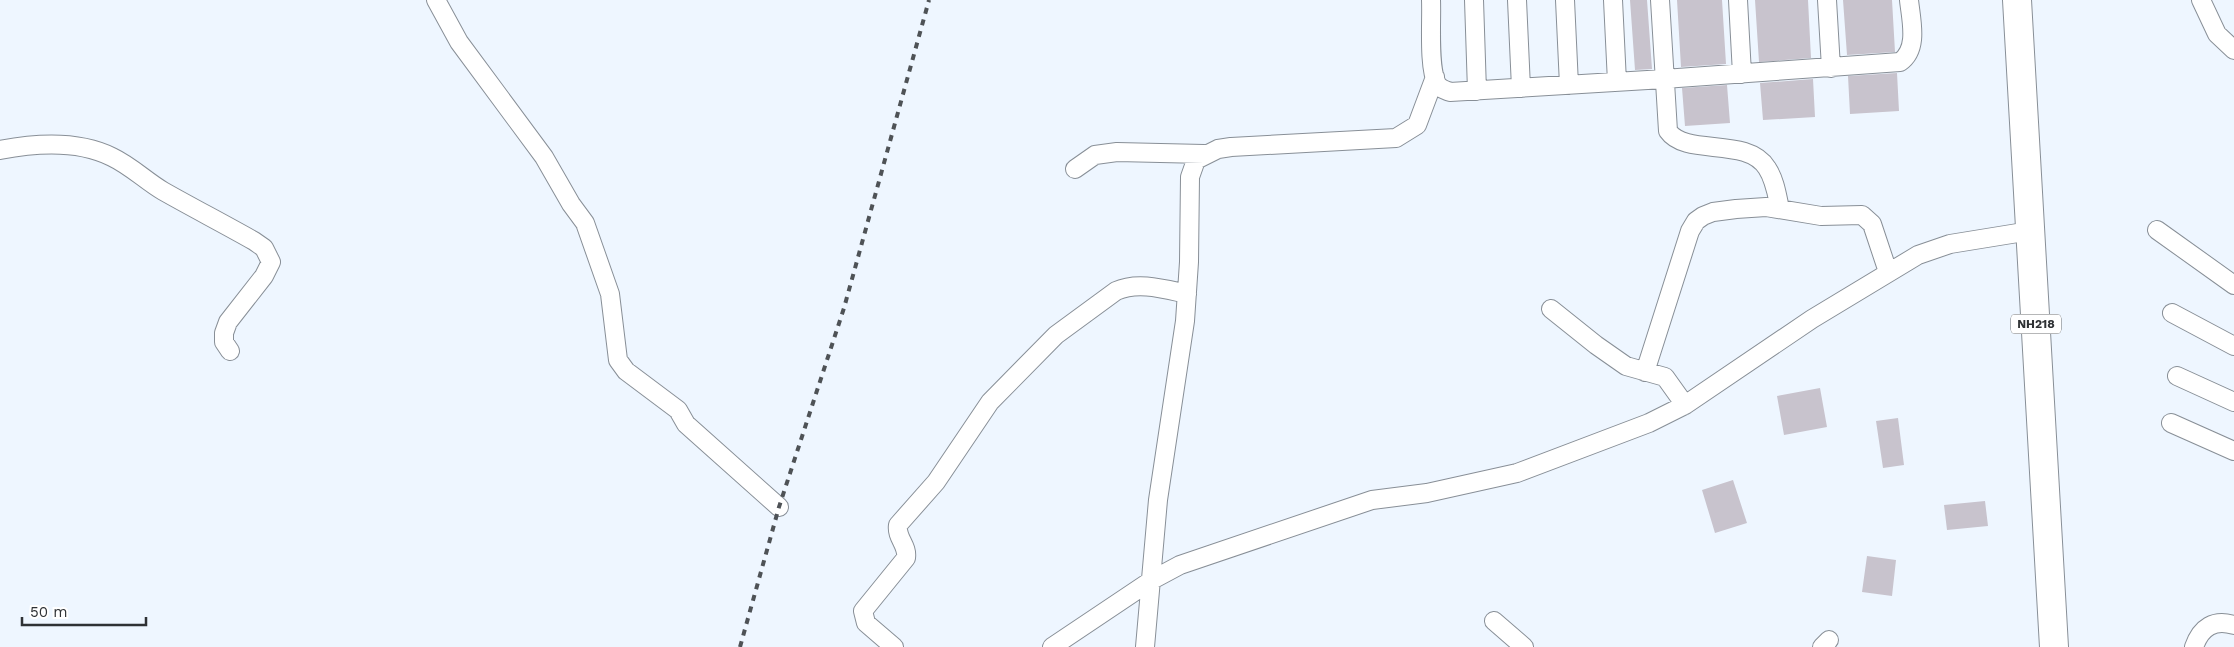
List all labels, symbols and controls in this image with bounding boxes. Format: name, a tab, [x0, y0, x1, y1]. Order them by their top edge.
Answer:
road number: NH218	[2011, 314, 2061, 334]
scale bar	[22, 594, 146, 626]
text: 50 m	[30, 603, 67, 621]

